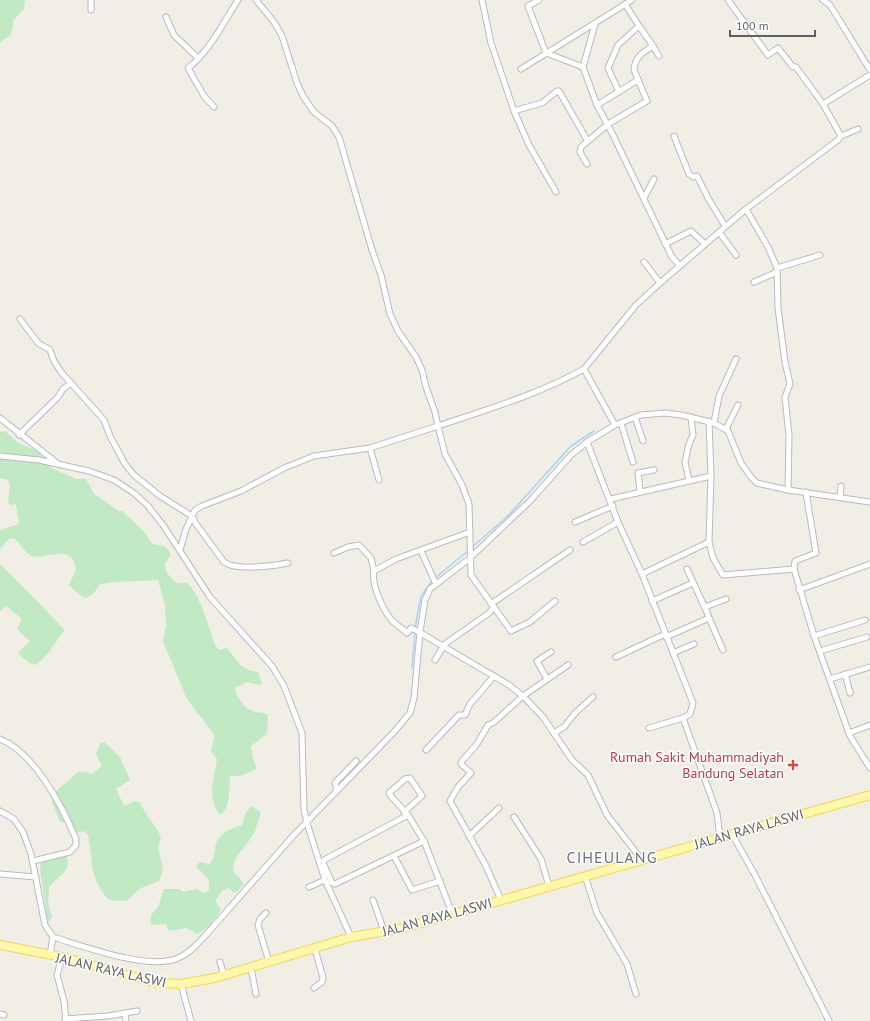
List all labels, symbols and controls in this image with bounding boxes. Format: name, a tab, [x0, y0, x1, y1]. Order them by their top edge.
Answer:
scale bar	[730, 12, 815, 38]
text: 100 m	[736, 18, 769, 33]
place label: Rumah Sakit Muhammadiyah Bandung Selatan	[610, 748, 784, 782]
marker: Rumah Sakit Muhammadiyah Bandung Selatan	[787, 759, 799, 771]
street label: JALAN RAYA LASWI	[691, 805, 806, 853]
district label: CIHEULANG	[567, 847, 657, 867]
street label: JALAN RAYA LASWI	[379, 894, 494, 941]
street label: JALAN RAYA LASWI	[53, 948, 168, 991]

